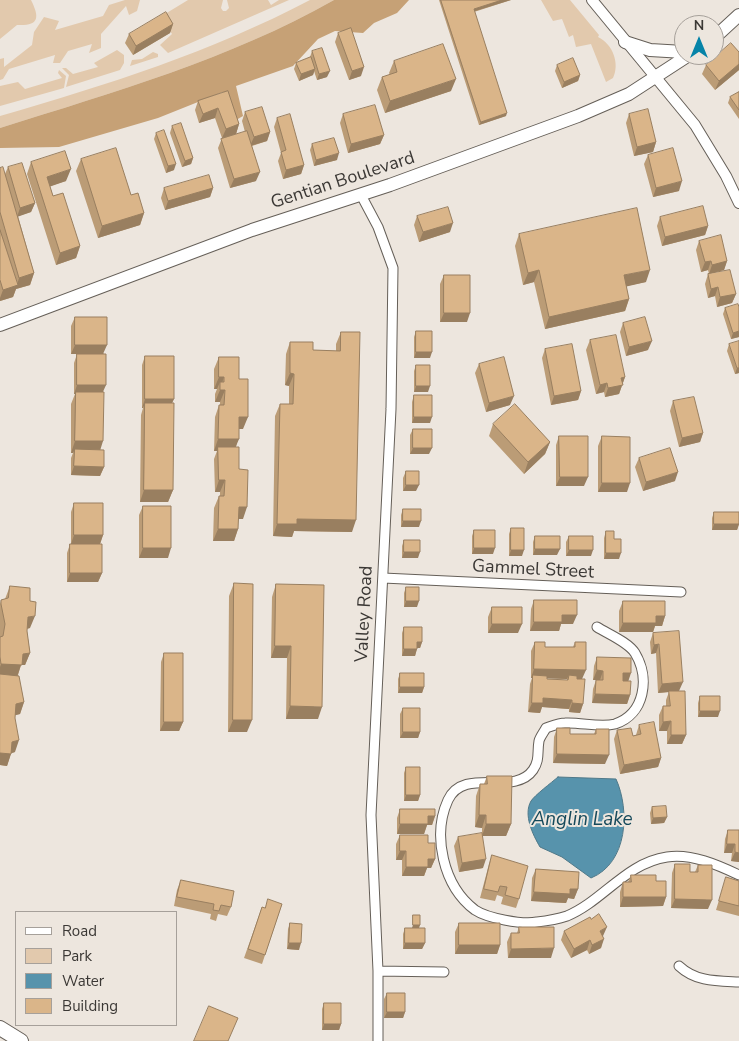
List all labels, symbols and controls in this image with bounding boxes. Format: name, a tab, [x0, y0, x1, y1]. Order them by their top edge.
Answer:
north arrow	[674, 15, 724, 65]
text: N	[694, 16, 704, 35]
street label: Gentian Boulevard	[268, 148, 418, 214]
street label: Gammel Street	[471, 556, 595, 584]
street label: Valley Road	[352, 565, 378, 663]
water label: Anglin Lake	[531, 809, 633, 831]
legend	[15, 911, 178, 1026]
text: Road	[62, 921, 97, 941]
text: Park	[62, 946, 92, 966]
text: Water	[62, 971, 104, 991]
text: Building	[62, 996, 118, 1016]

